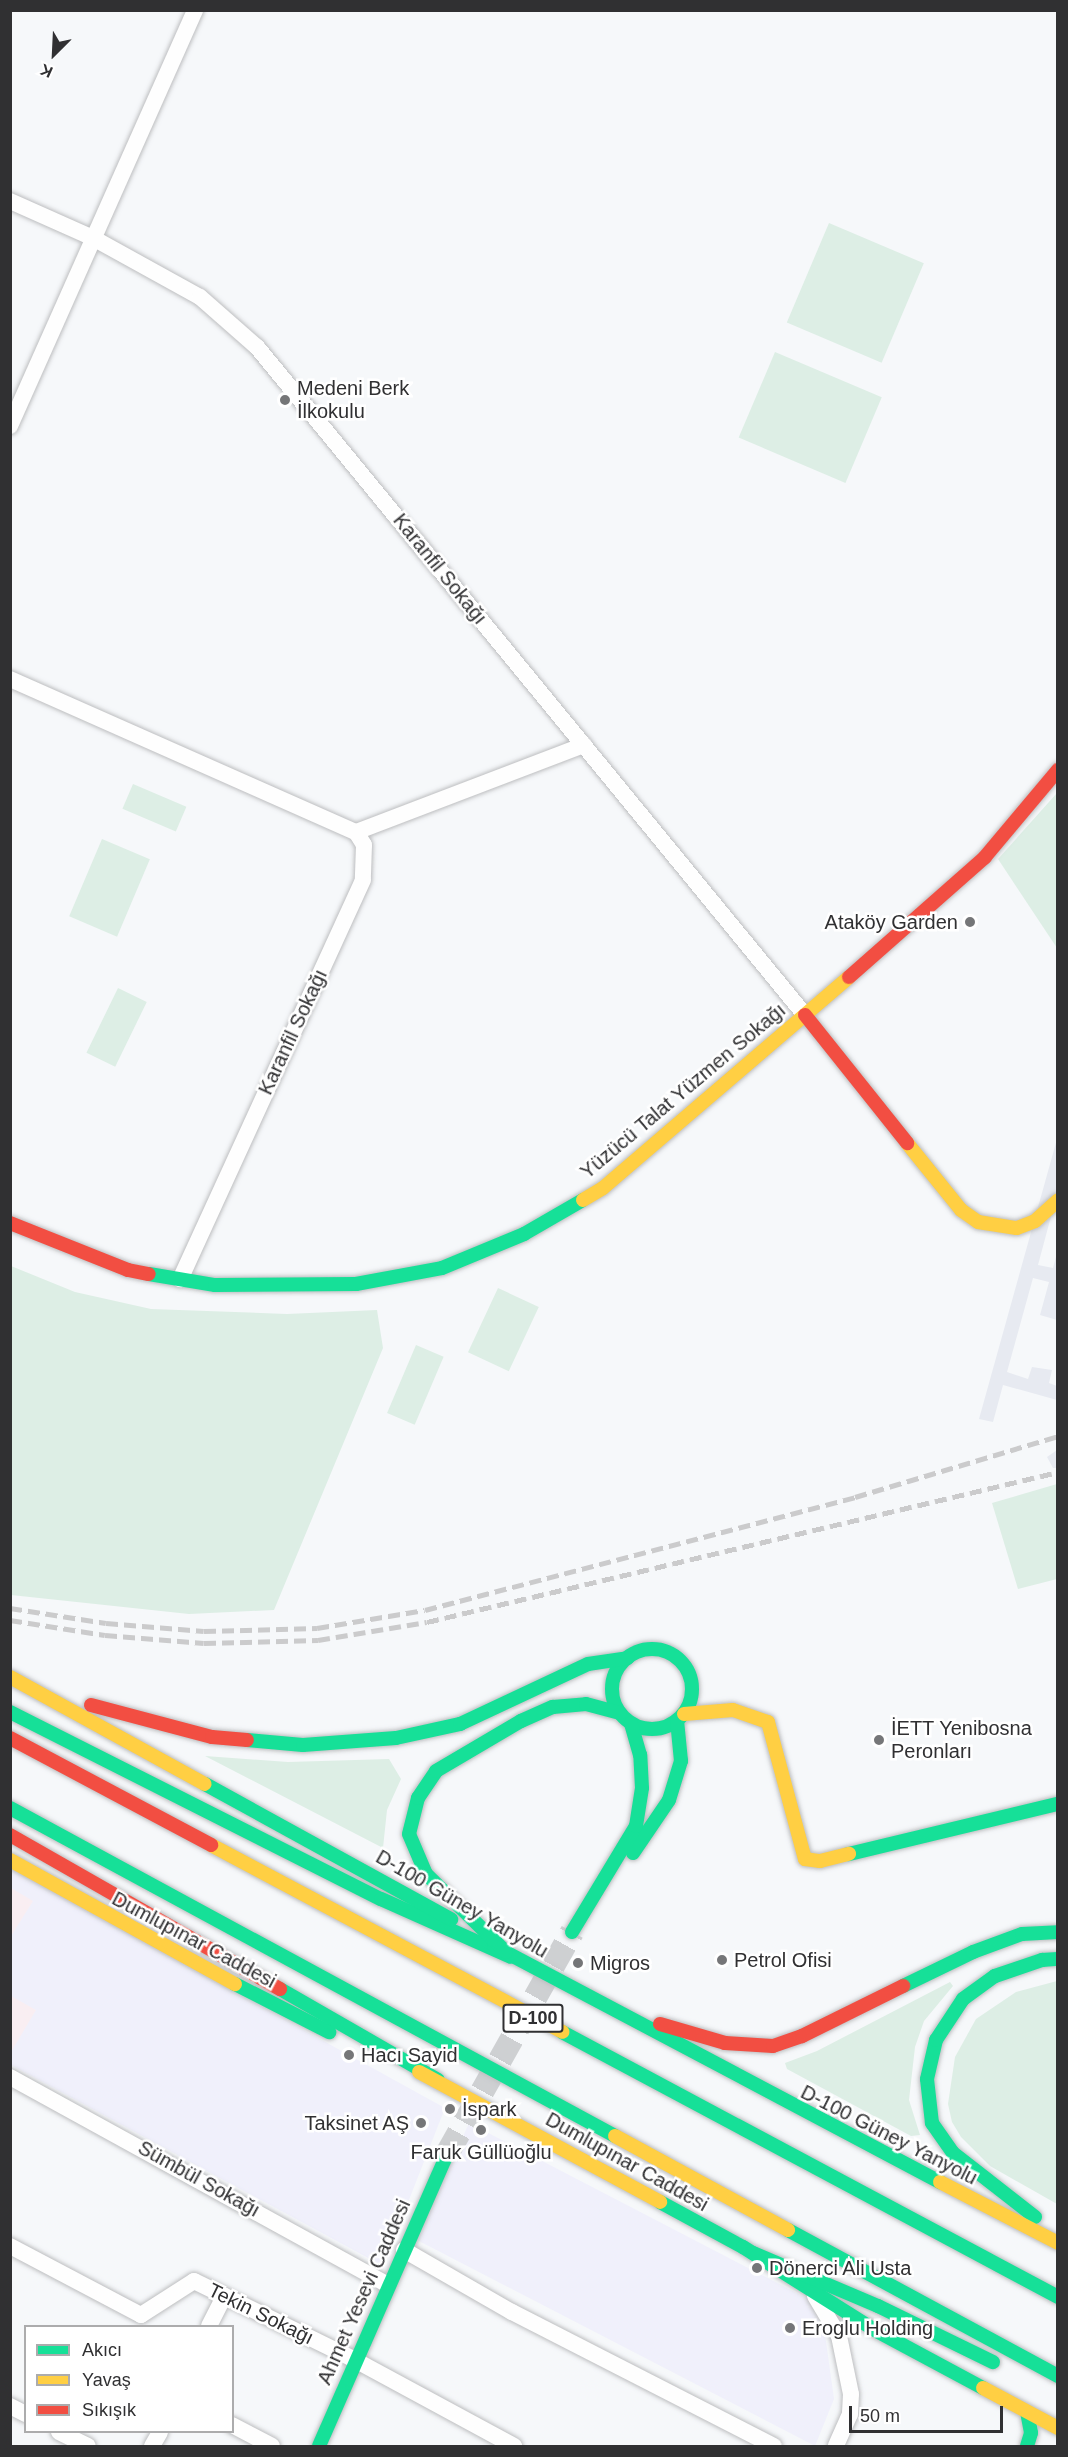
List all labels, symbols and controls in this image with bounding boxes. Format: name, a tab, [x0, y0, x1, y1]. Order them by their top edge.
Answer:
north arrow	[24, 24, 84, 84]
text: K	[38, 61, 55, 81]
place label: Medeni Berk İlkokulu	[297, 376, 409, 423]
marker: Medeni Berk İlkokulu	[278, 393, 292, 407]
street label: Karanfil Sokağı	[388, 509, 492, 629]
place label: Ataköy Garden	[825, 910, 958, 934]
marker: Ataköy Garden	[963, 915, 977, 929]
street label: Karanfil Sokağı	[253, 965, 333, 1099]
street label: Yüzücü Talat Yüzmen Sokağı	[575, 998, 791, 1184]
place label: İETT Yenibosna Peronları	[891, 1716, 1033, 1763]
marker: İETT Yenibosna Peronları	[872, 1733, 886, 1747]
street label: D-100 Güney Yanyolu	[371, 1845, 553, 1963]
street label: Dumlupınar Caddesi	[108, 1887, 280, 1993]
place label: Petrol Ofisi	[734, 1948, 832, 1972]
place label: Migros	[590, 1951, 650, 1975]
marker: Petrol Ofisi	[715, 1953, 729, 1967]
marker: Migros	[571, 1956, 585, 1970]
road number: D-100	[502, 2003, 564, 2033]
place label: Hacı Sayid	[361, 2043, 458, 2067]
marker: Hacı Sayid	[342, 2048, 356, 2062]
street label: D-100 Güney Yanyolu	[797, 2080, 981, 2190]
place label: İspark	[462, 2097, 516, 2121]
marker: İspark	[443, 2102, 457, 2116]
street label: Dumlupınar Caddesi	[541, 2107, 713, 2217]
place label: Taksinet AŞ	[303, 2111, 409, 2135]
marker: Taksinet AŞ	[414, 2116, 428, 2130]
marker: Faruk Güllüoğlu	[474, 2123, 488, 2137]
street label: Sümbül Sokağı	[134, 2136, 264, 2222]
place label: Faruk Güllüoğlu	[410, 2140, 552, 2164]
street label: Ahmet Yesevi Caddesi	[312, 2196, 416, 2388]
place label: Dönerci Ali Usta	[769, 2256, 912, 2280]
marker: Dönerci Ali Usta	[750, 2261, 764, 2275]
street label: Tekin Sokağı	[204, 2278, 318, 2350]
place label: Eroglu Holding	[802, 2316, 933, 2340]
marker: Eroglu Holding	[783, 2321, 797, 2335]
legend	[24, 2325, 234, 2433]
text: Akıcı	[82, 2340, 122, 2360]
text: Yavaş	[82, 2370, 131, 2390]
scale bar	[852, 2394, 1006, 2432]
text: Sıkışık	[82, 2400, 136, 2420]
text: 50 m	[860, 2406, 900, 2426]

